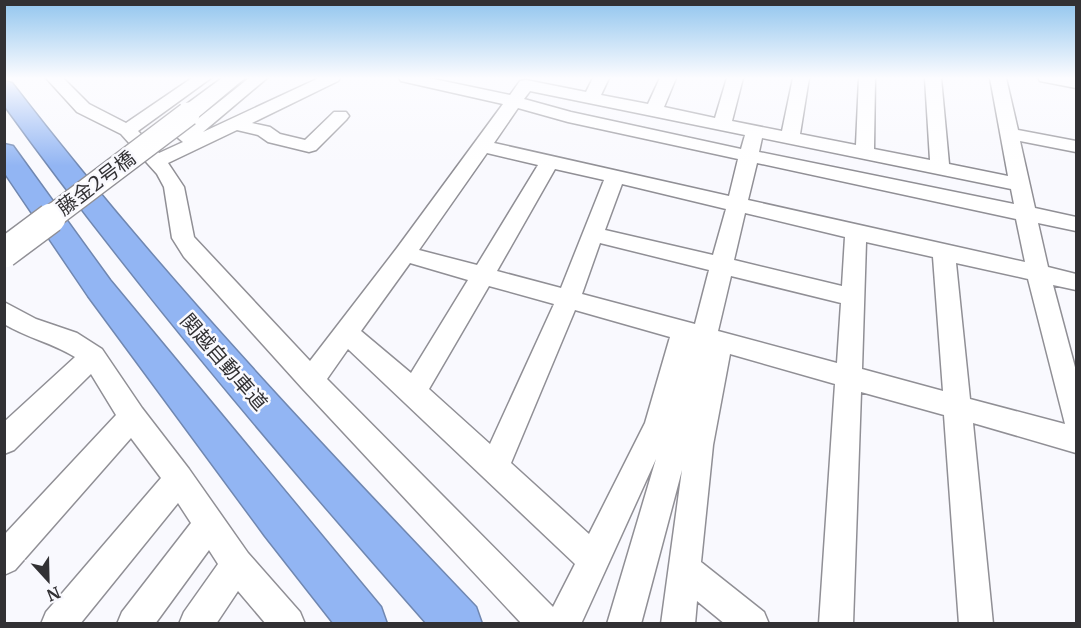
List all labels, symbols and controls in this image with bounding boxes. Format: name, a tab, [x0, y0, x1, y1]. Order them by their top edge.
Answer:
street label: 藤金2号橋	[51, 145, 140, 220]
street label: 関越自動車道	[176, 308, 273, 415]
north arrow	[18, 550, 78, 610]
text: N	[44, 582, 63, 606]

